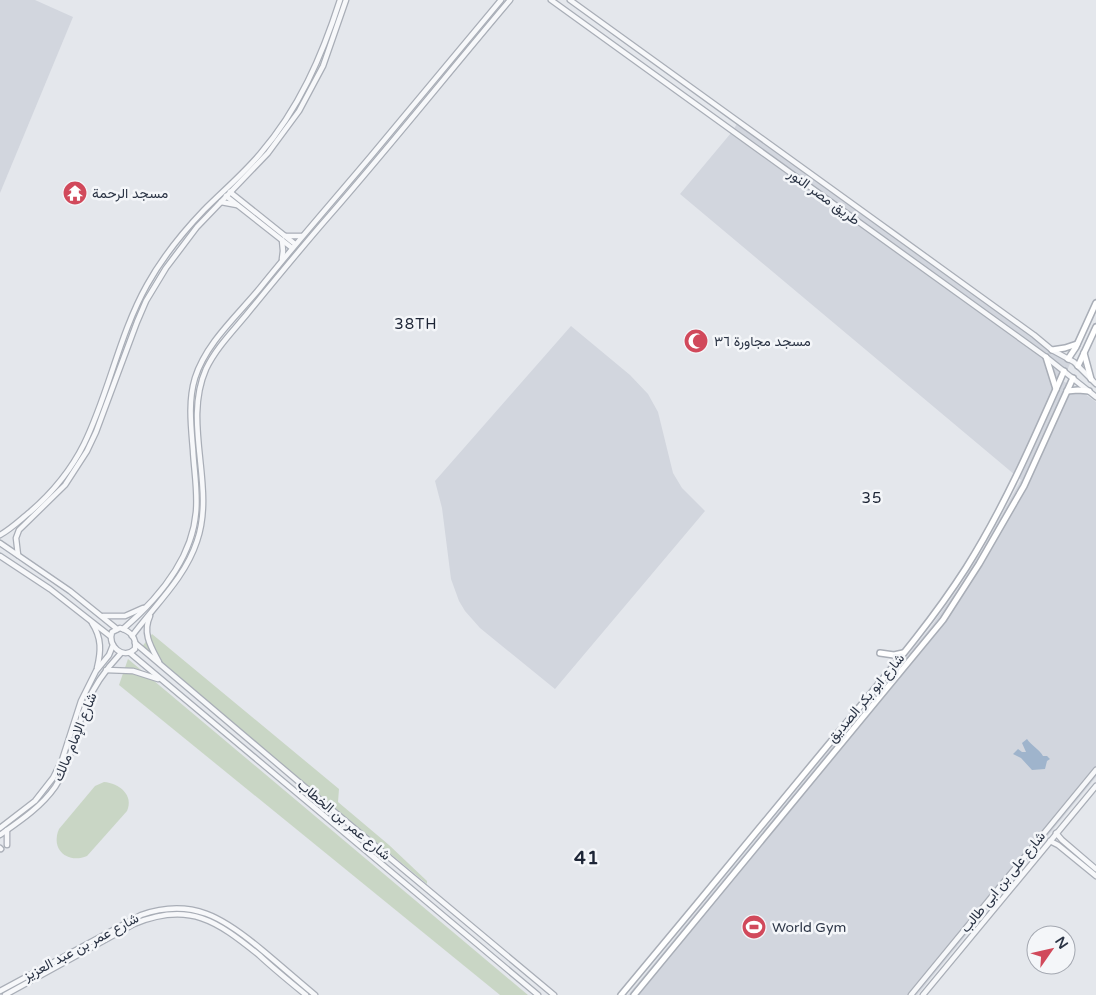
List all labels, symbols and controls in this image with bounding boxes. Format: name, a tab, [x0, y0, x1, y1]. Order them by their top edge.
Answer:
street label: طريق مصر النور	[784, 165, 863, 229]
temple icon: مسجد الرحمة	[62, 180, 88, 206]
place label: مسجد الرحمة	[92, 185, 168, 202]
district label: 38TH	[394, 315, 438, 333]
mosque icon: مسجد مجاورة ٣٦	[683, 328, 709, 354]
place label: مسجد مجاورة ٣٦	[714, 333, 811, 350]
district label: 35	[862, 489, 882, 507]
street label: شارع ابو بكر الصديق	[824, 650, 910, 747]
street label: شارع الإمام مالك	[50, 690, 102, 785]
street label: شارع عمر بن الخطاب	[293, 776, 394, 865]
street label: شارع على بن ابى طالب	[957, 828, 1051, 937]
district label: 41	[574, 847, 600, 869]
street label: شارع عمر بن عبد العزيز	[20, 909, 143, 987]
sports icon: World Gym	[741, 914, 767, 940]
place label: World Gym	[772, 919, 846, 936]
north arrow	[1026, 925, 1076, 975]
text: N	[1051, 934, 1072, 952]

